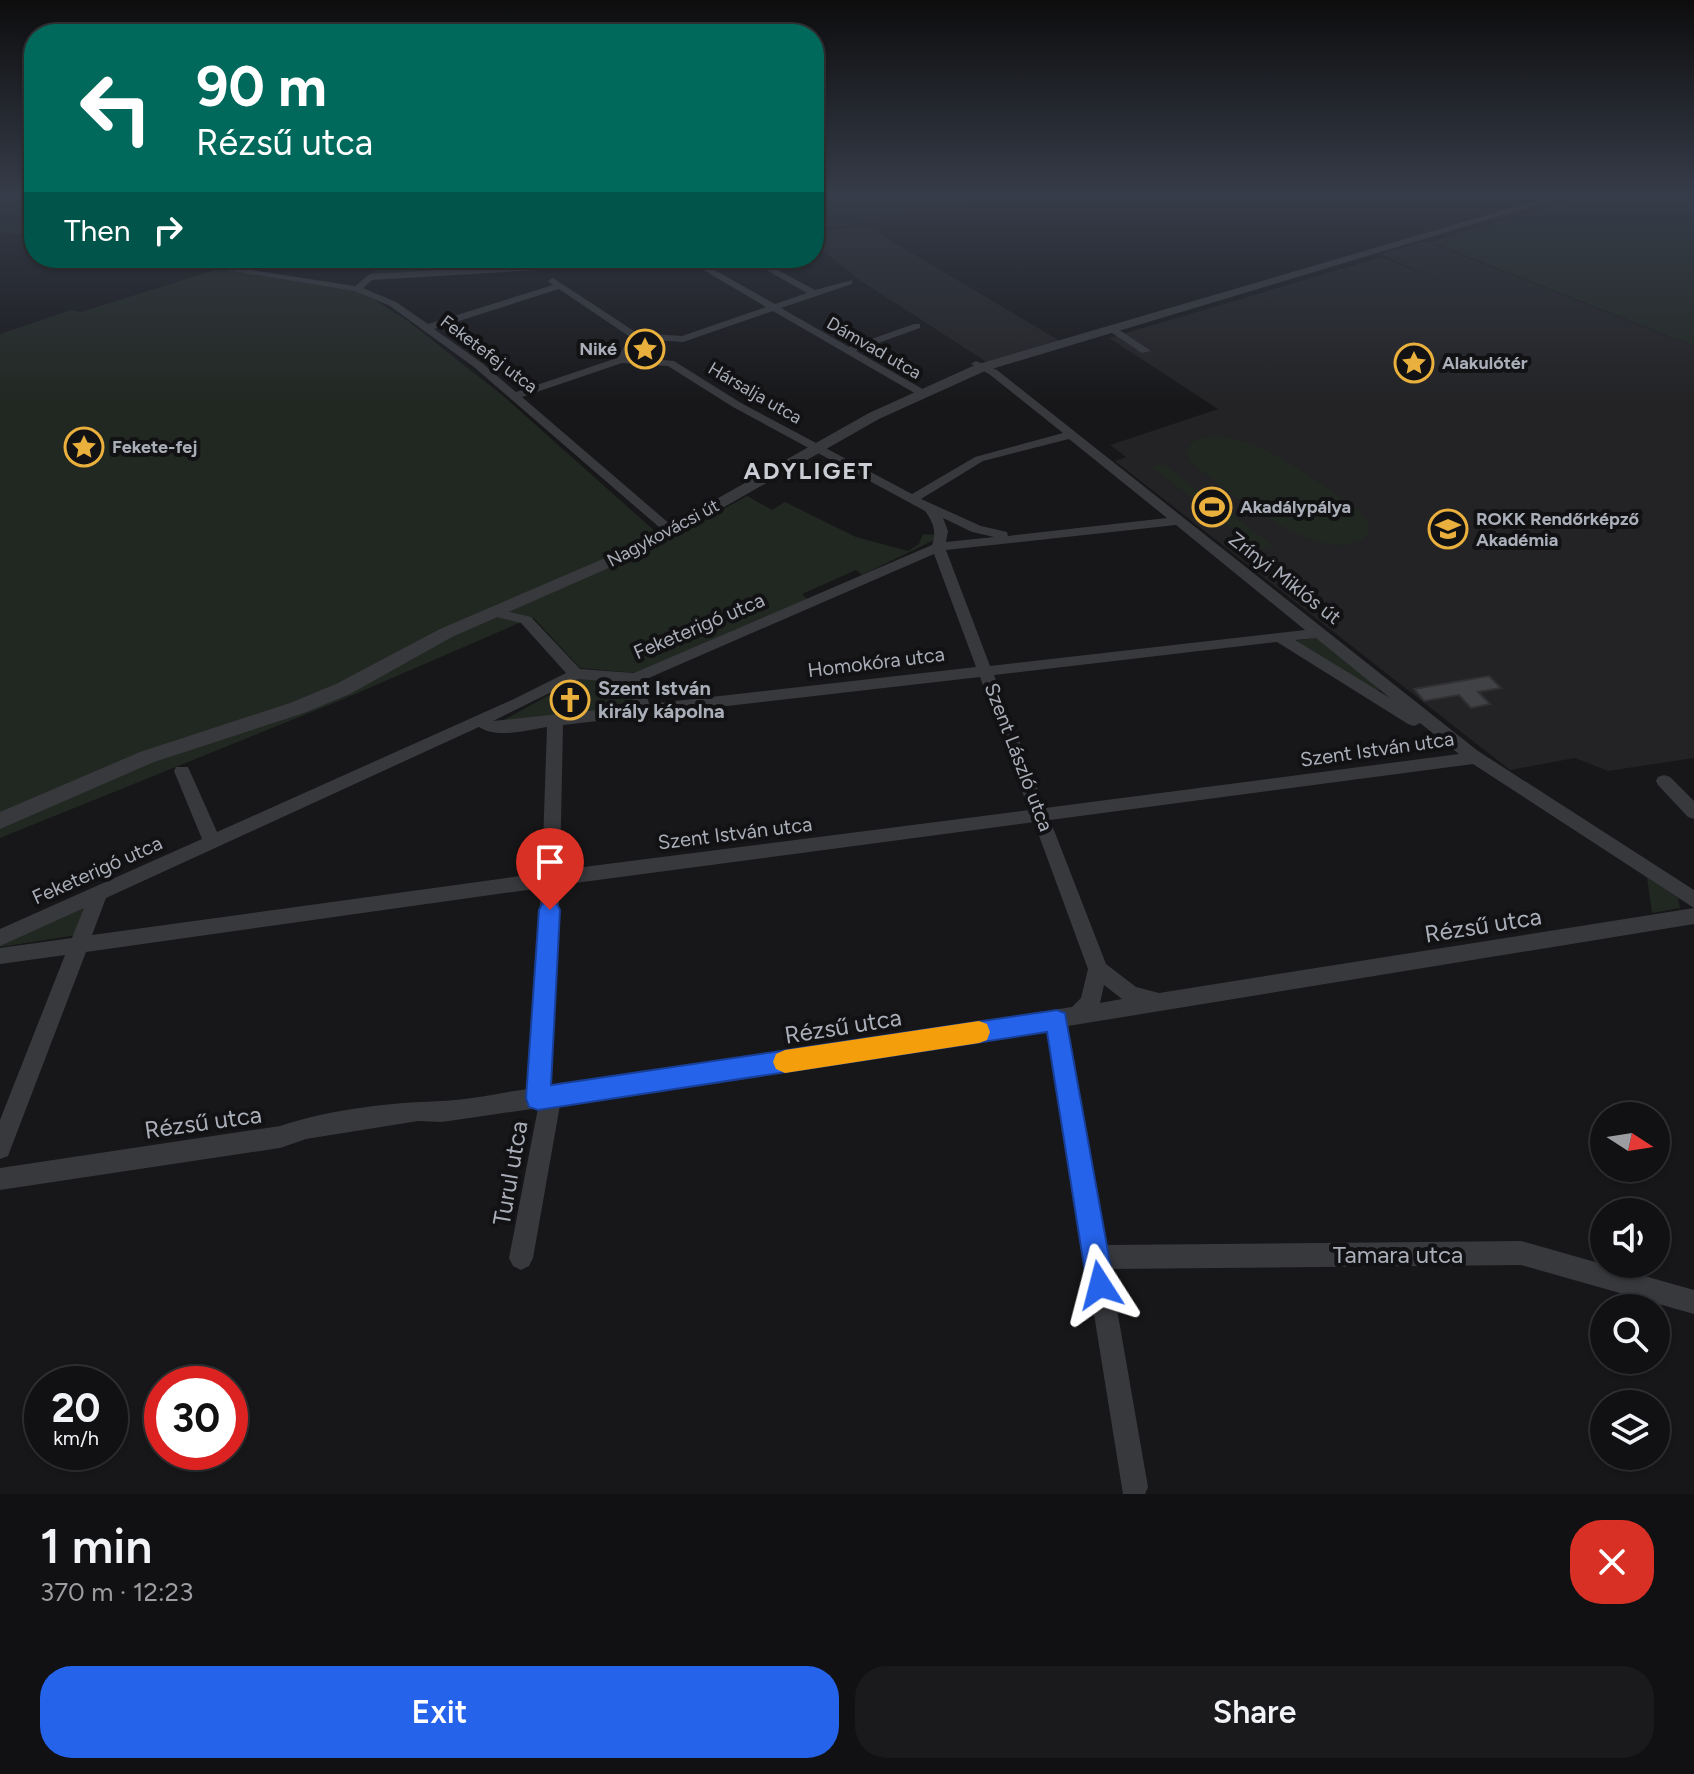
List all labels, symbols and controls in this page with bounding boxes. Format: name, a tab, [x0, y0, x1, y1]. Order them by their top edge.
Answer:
text: 90 m	[196, 53, 327, 120]
icon: left	[64, 56, 168, 160]
text: Rézsű utca	[196, 121, 373, 164]
icon: right	[146, 208, 190, 252]
text: Then	[64, 212, 130, 249]
street label: Feketefej utca	[436, 310, 542, 398]
street label: Dámvad utca	[823, 312, 925, 384]
place icon: Niké	[624, 328, 666, 370]
place label: Niké	[579, 338, 617, 360]
place icon: Alakulótér	[1393, 342, 1435, 384]
place label: Alakulótér	[1442, 352, 1528, 374]
street label: Hársalja utca	[704, 357, 806, 429]
place icon: Fekete-fej	[63, 426, 105, 468]
place label: Fekete-fej	[112, 436, 197, 458]
district label: ADYLIGET	[744, 456, 874, 485]
sports icon: Akadálypálya	[1191, 486, 1233, 528]
street label: Nagykovácsi út	[603, 494, 723, 572]
place label: Akadálypálya	[1240, 496, 1351, 518]
school or university icon: ROKK Rendőrképző Akadémia	[1427, 508, 1469, 550]
place label: ROKK Rendőrképző Akadémia	[1476, 508, 1639, 551]
street label: Zrínyi Miklós út	[1224, 527, 1346, 629]
street label: Feketerigó utca	[630, 588, 768, 664]
street label: Homokóra utca	[806, 642, 946, 682]
place label: Szent István király kápolna	[598, 676, 725, 723]
church icon: Szent István király kápolna	[549, 679, 591, 721]
street label: Szent László utca	[980, 679, 1058, 835]
street label: Szent István utca	[1299, 726, 1455, 772]
street label: Szent István utca	[657, 812, 813, 854]
pin	[516, 828, 584, 910]
street label: Feketerigó utca	[28, 831, 166, 909]
icon: arrive	[528, 840, 572, 884]
street label: Rézsű utca	[1422, 901, 1544, 949]
street label: Rézsű utca	[782, 1002, 904, 1050]
street label: Rézsű utca	[143, 1099, 263, 1145]
north arrow	[1590, 1102, 1670, 1182]
map controls	[1590, 1102, 1670, 1470]
street label: Turul utca	[487, 1118, 533, 1228]
button: sound	[1590, 1198, 1670, 1278]
street label: Tamara utca	[1333, 1240, 1463, 1269]
position arrow	[1058, 1243, 1142, 1327]
button: search	[1590, 1294, 1670, 1374]
speed limit sign: 30	[144, 1366, 248, 1470]
text: 20	[51, 1384, 101, 1432]
button: layers	[1590, 1390, 1670, 1470]
text: km/h	[53, 1426, 99, 1450]
text: 1 min	[40, 1517, 152, 1575]
button: close	[1570, 1520, 1654, 1604]
text: 370 m · 12:23	[40, 1576, 193, 1608]
button: Exit	[40, 1666, 839, 1758]
button: Share	[855, 1666, 1654, 1758]

